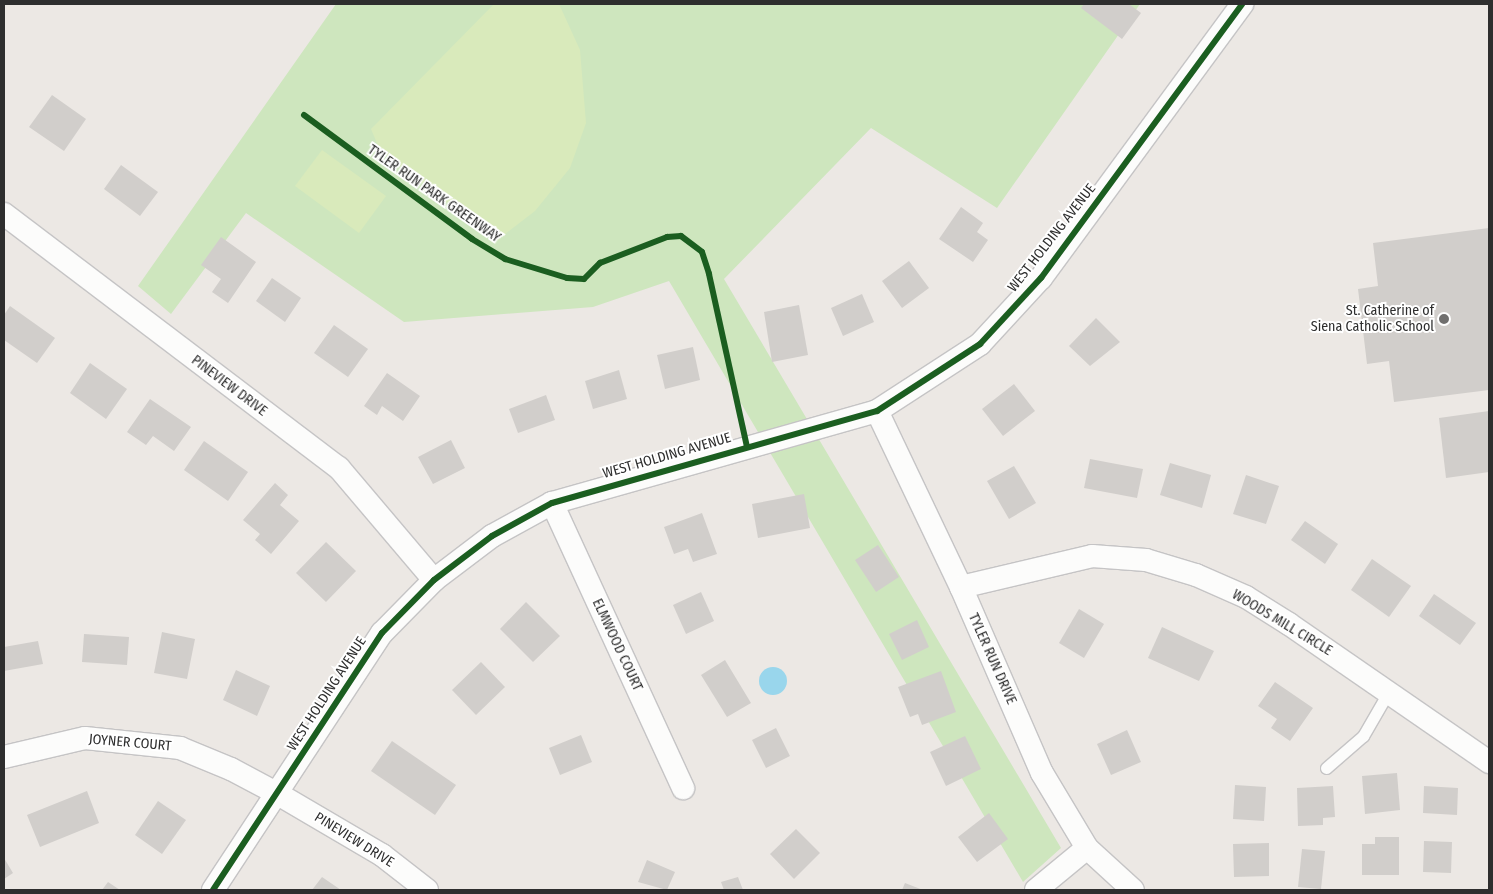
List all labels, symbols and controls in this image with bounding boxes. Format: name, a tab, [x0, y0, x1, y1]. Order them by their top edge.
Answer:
street label: TYLER RUN PARK GREENWAY	[364, 142, 504, 246]
street label: WEST HOLDING AVENUE	[1005, 181, 1099, 295]
place label: St. Catherine of Siena Catholic School	[1311, 303, 1434, 336]
marker: St. Catherine of Siena Catholic School	[1438, 313, 1450, 325]
street label: PINEVIEW DRIVE	[188, 352, 270, 420]
street label: WEST HOLDING AVENUE	[601, 430, 733, 482]
street label: WOODS MILL CIRCLE	[1229, 586, 1335, 660]
street label: ELMWOOD COURT	[588, 596, 646, 694]
street label: TYLER RUN DRIVE	[964, 611, 1020, 707]
street label: WEST HOLDING AVENUE	[284, 634, 370, 754]
street label: JOYNER COURT	[88, 731, 172, 755]
street label: PINEVIEW DRIVE	[311, 809, 397, 871]

